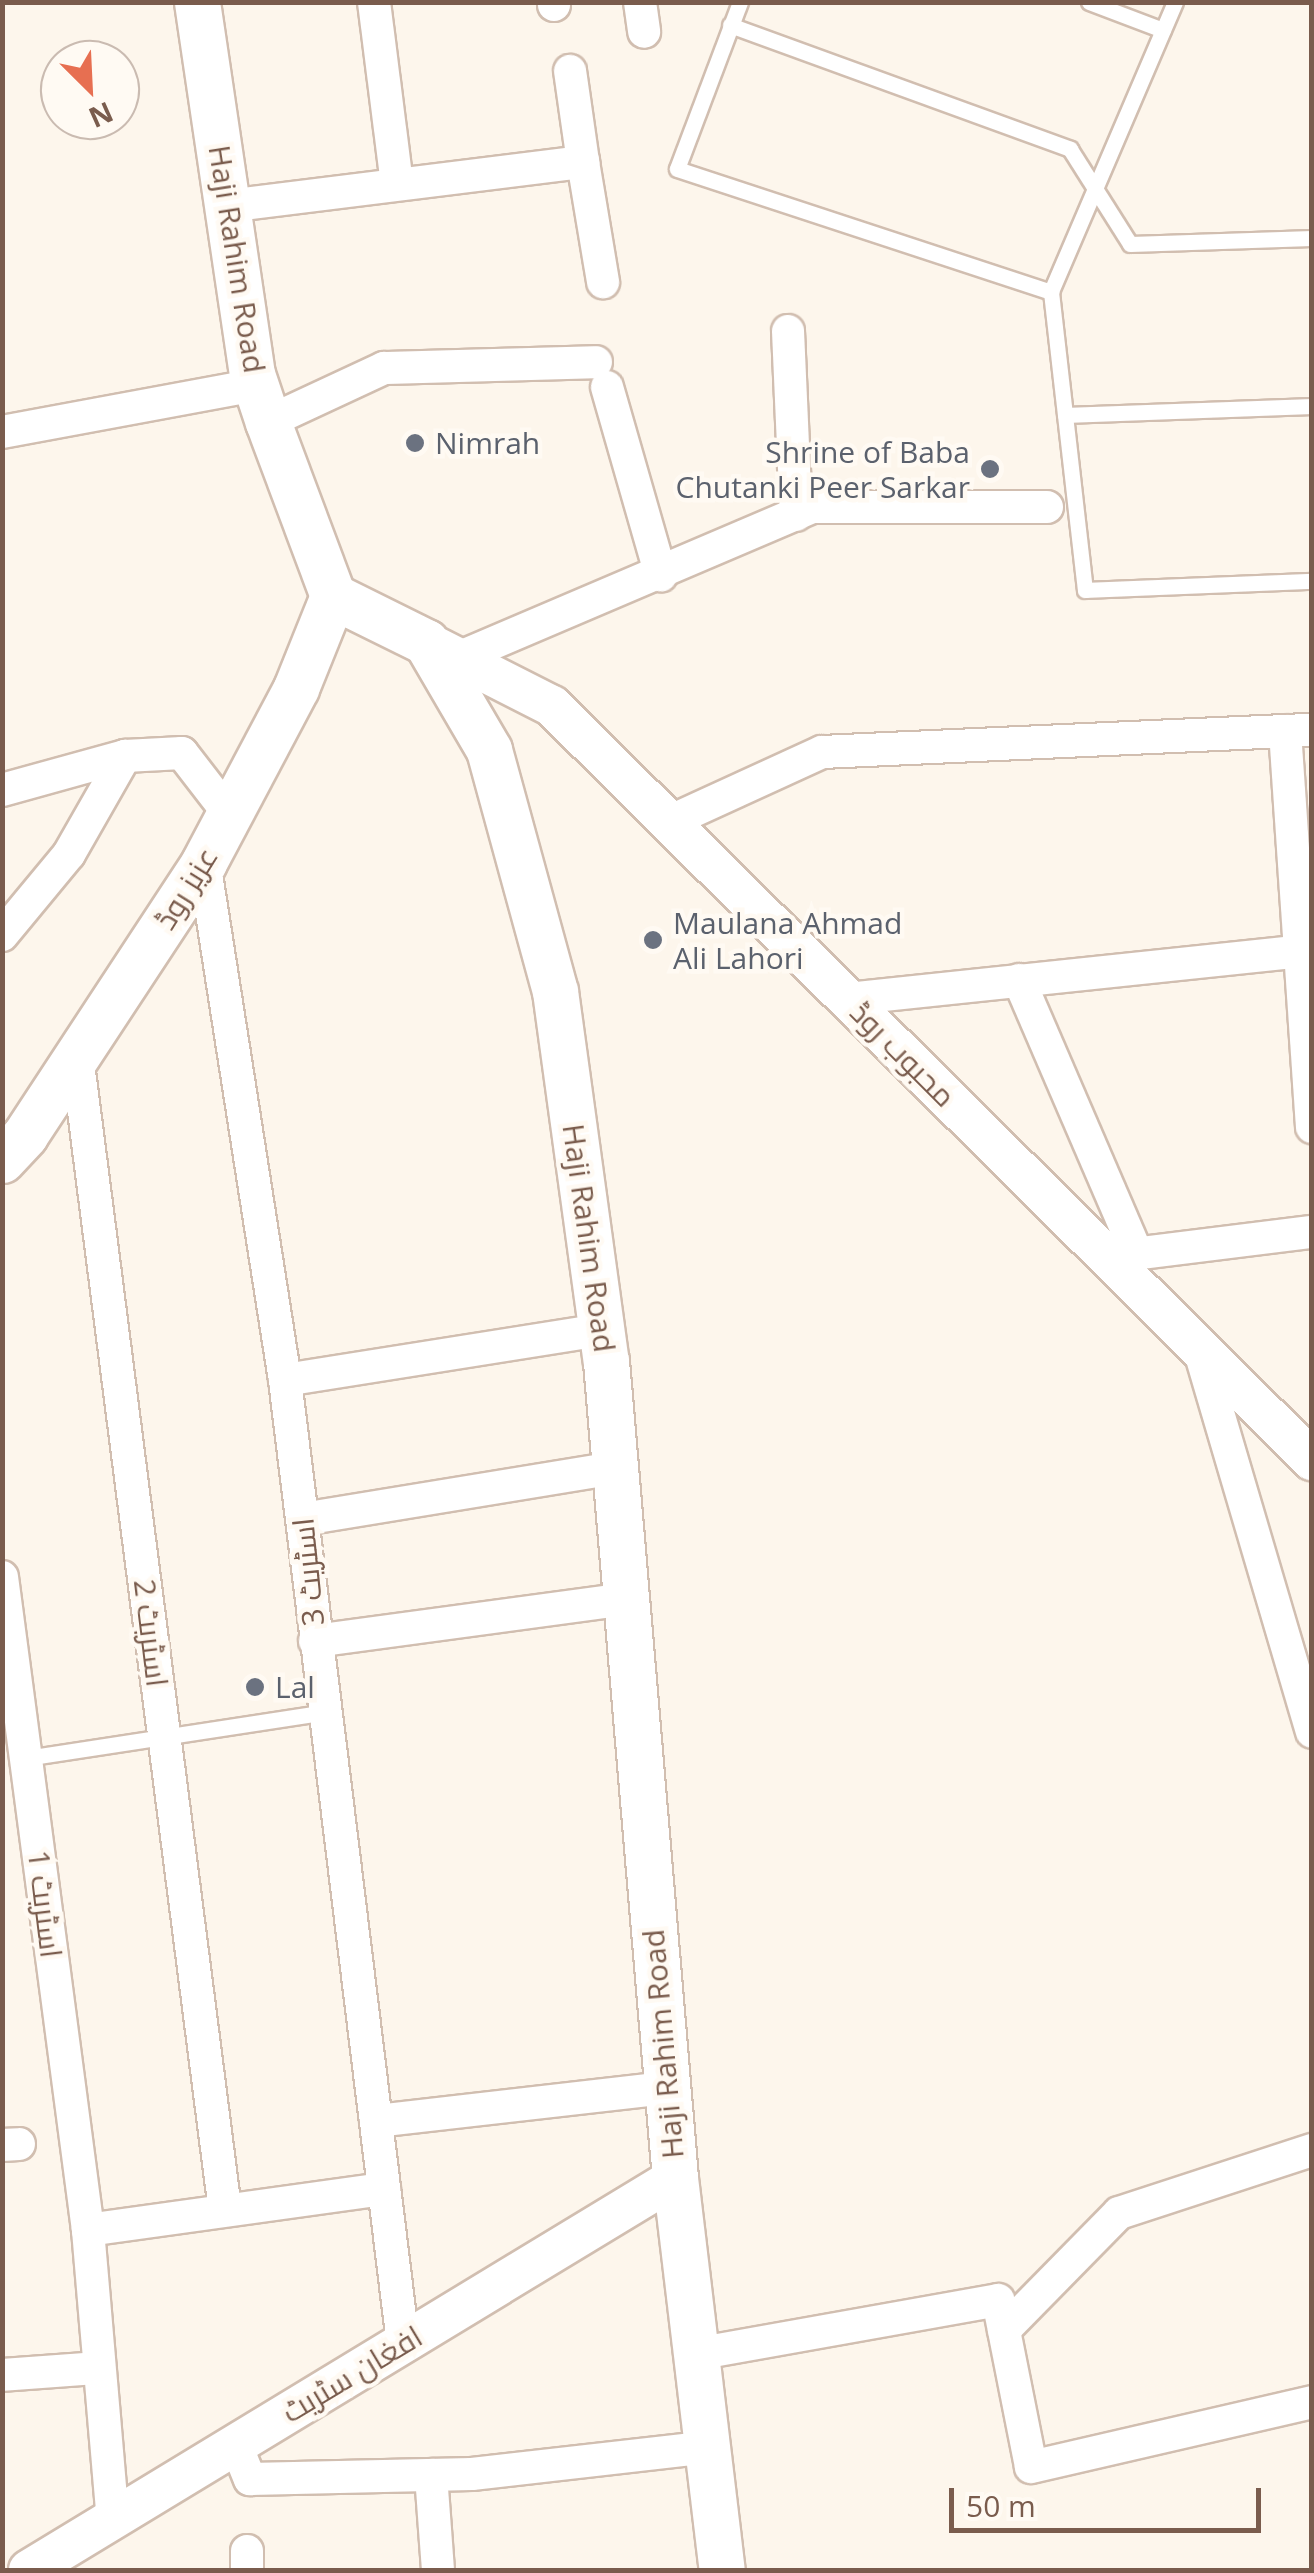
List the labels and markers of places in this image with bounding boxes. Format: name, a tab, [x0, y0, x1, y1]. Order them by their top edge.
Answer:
place label: Nimrah	[435, 425, 540, 461]
marker: Nimrah	[404, 432, 426, 454]
place label: Shrine of Baba Chutanki Peer Sarkar	[676, 434, 970, 504]
marker: Shrine of Baba Chutanki Peer Sarkar	[979, 458, 1001, 480]
place label: Maulana Ahmad Ali Lahori	[673, 905, 902, 976]
marker: Maulana Ahmad Ali Lahori	[642, 929, 664, 951]
place label: Lal	[275, 1669, 315, 1705]
marker: Lal	[244, 1676, 266, 1698]

